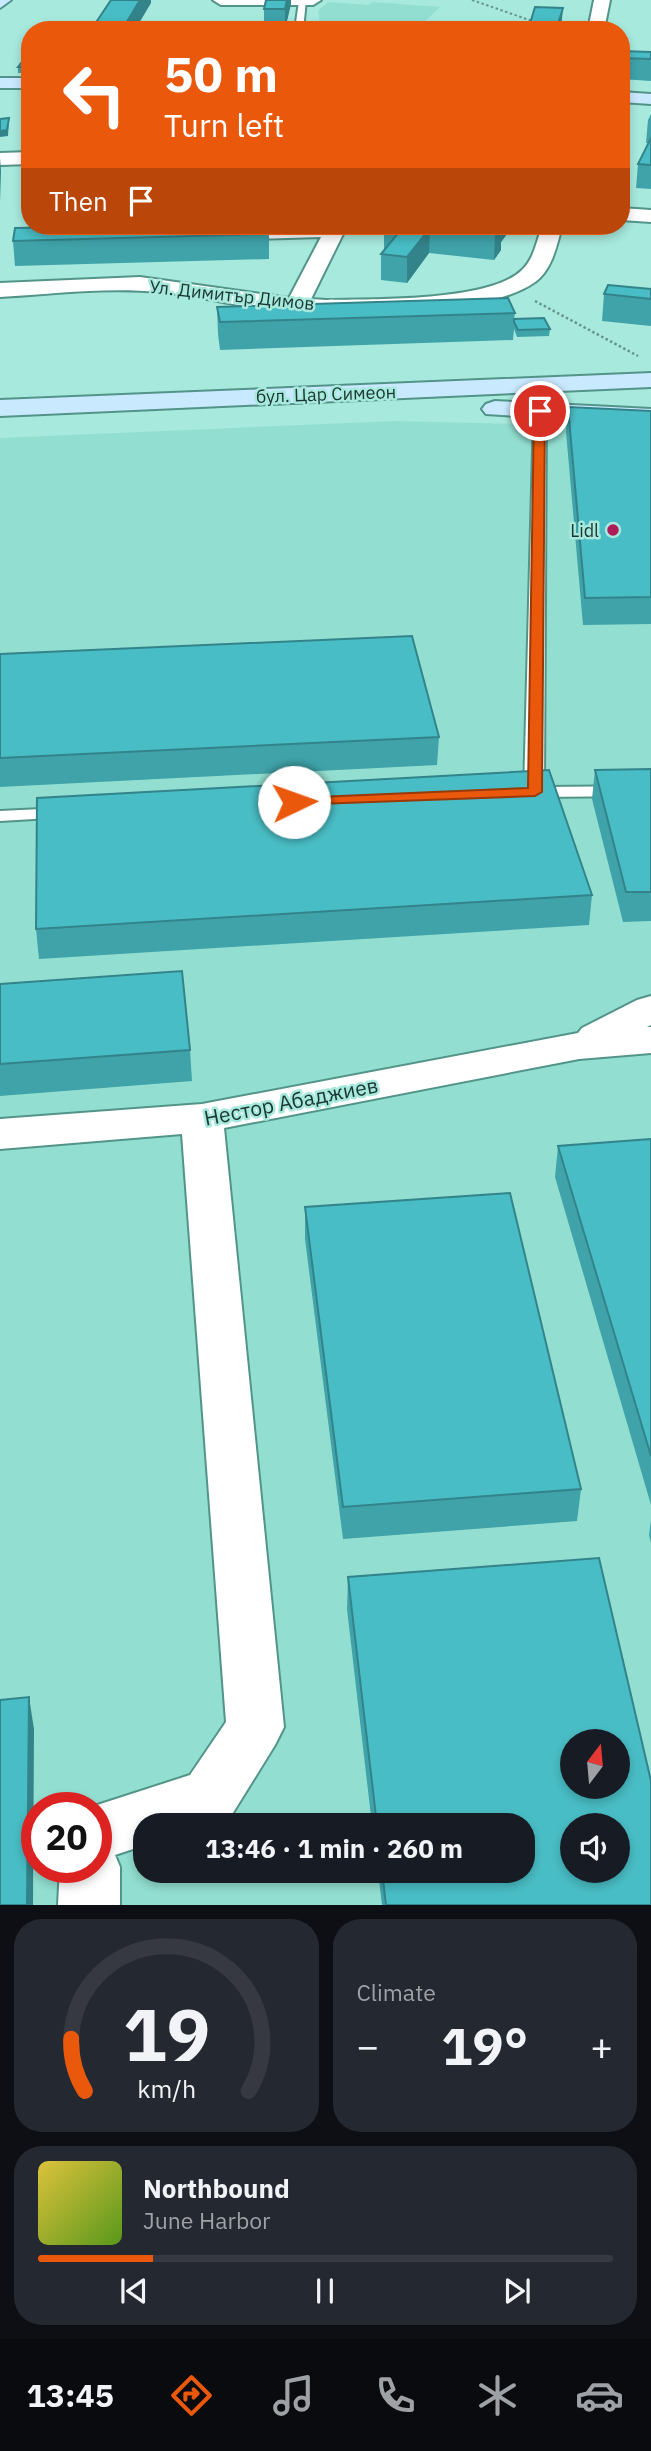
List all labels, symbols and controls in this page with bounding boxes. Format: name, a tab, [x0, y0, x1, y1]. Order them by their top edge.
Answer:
text: 50 m	[164, 42, 278, 105]
icon: left	[49, 49, 140, 140]
text: Turn left	[164, 104, 284, 146]
icon: arrive	[122, 182, 160, 220]
text: Then	[49, 184, 108, 218]
street label: Ул. Димитър Димов	[148, 275, 316, 315]
street label: бул. Цар Симеон	[256, 380, 396, 408]
pin	[510, 381, 570, 441]
icon: arrive	[521, 392, 559, 430]
place label: Lidl	[570, 519, 599, 542]
marker: Lidl	[605, 522, 621, 538]
position arrow	[257, 765, 331, 839]
street label: Нестор Абаджиев	[202, 1070, 380, 1132]
north arrow	[560, 1729, 630, 1799]
map controls	[560, 1729, 630, 1883]
speed limit sign: 20	[21, 1792, 112, 1883]
button: sound	[560, 1813, 630, 1883]
text: 13:46 · 1 min · 260 m	[205, 1831, 463, 1865]
text: Climate	[357, 1977, 436, 2007]
text: 19	[123, 1987, 210, 2082]
text: 19°	[441, 2012, 528, 2079]
text: −	[357, 2021, 379, 2070]
text: +	[590, 2021, 613, 2070]
text: km/h	[137, 2072, 196, 2105]
text: Northbound	[143, 2171, 290, 2205]
text: June Harbor	[143, 2205, 271, 2235]
icon: previous	[115, 2272, 153, 2310]
icon: pause	[306, 2272, 344, 2310]
icon: next	[498, 2272, 536, 2310]
icon: directions	[167, 2371, 216, 2420]
icon: music	[269, 2371, 318, 2420]
icon: phone	[371, 2371, 420, 2420]
icon: climate	[473, 2371, 522, 2420]
icon: car	[575, 2371, 624, 2420]
text: 13:45	[27, 2374, 114, 2416]

